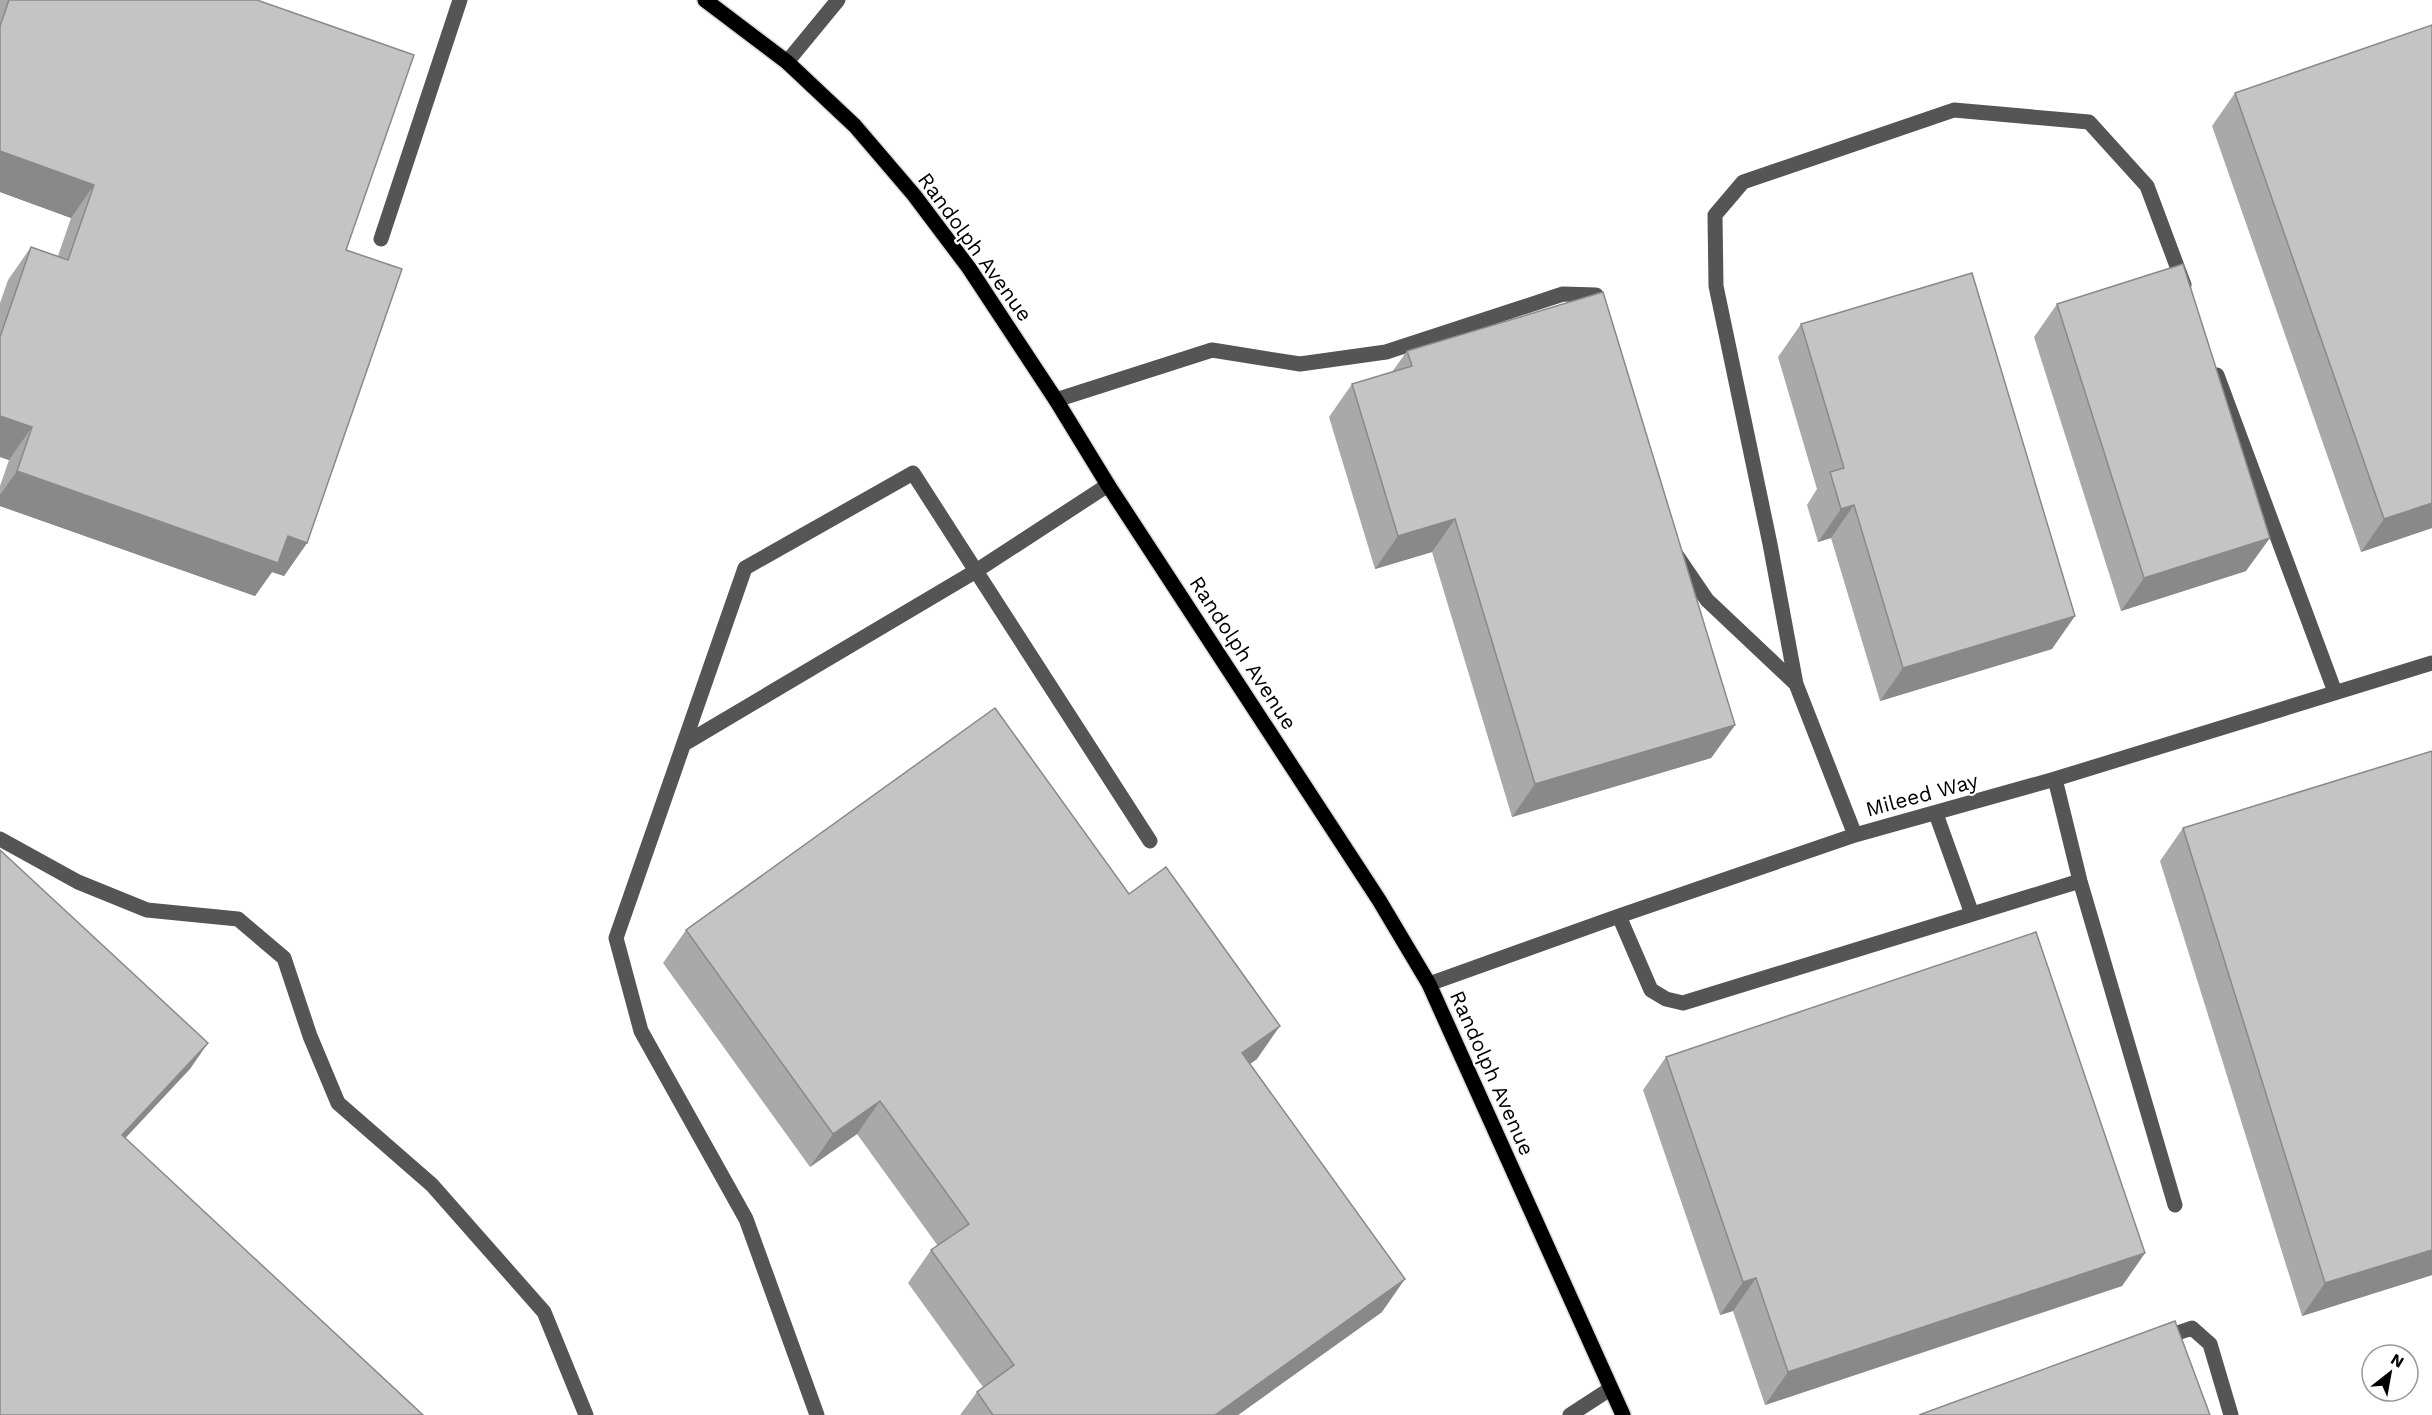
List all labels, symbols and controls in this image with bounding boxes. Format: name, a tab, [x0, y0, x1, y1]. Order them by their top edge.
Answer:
street label: Randolph Avenue	[913, 167, 1038, 326]
street label: Randolph Avenue	[1185, 571, 1302, 734]
street label: Mileed Way	[1863, 767, 1981, 822]
street label: Randolph Avenue	[1445, 986, 1540, 1159]
north arrow	[2360, 1343, 2420, 1403]
text: N	[2387, 1349, 2407, 1372]

